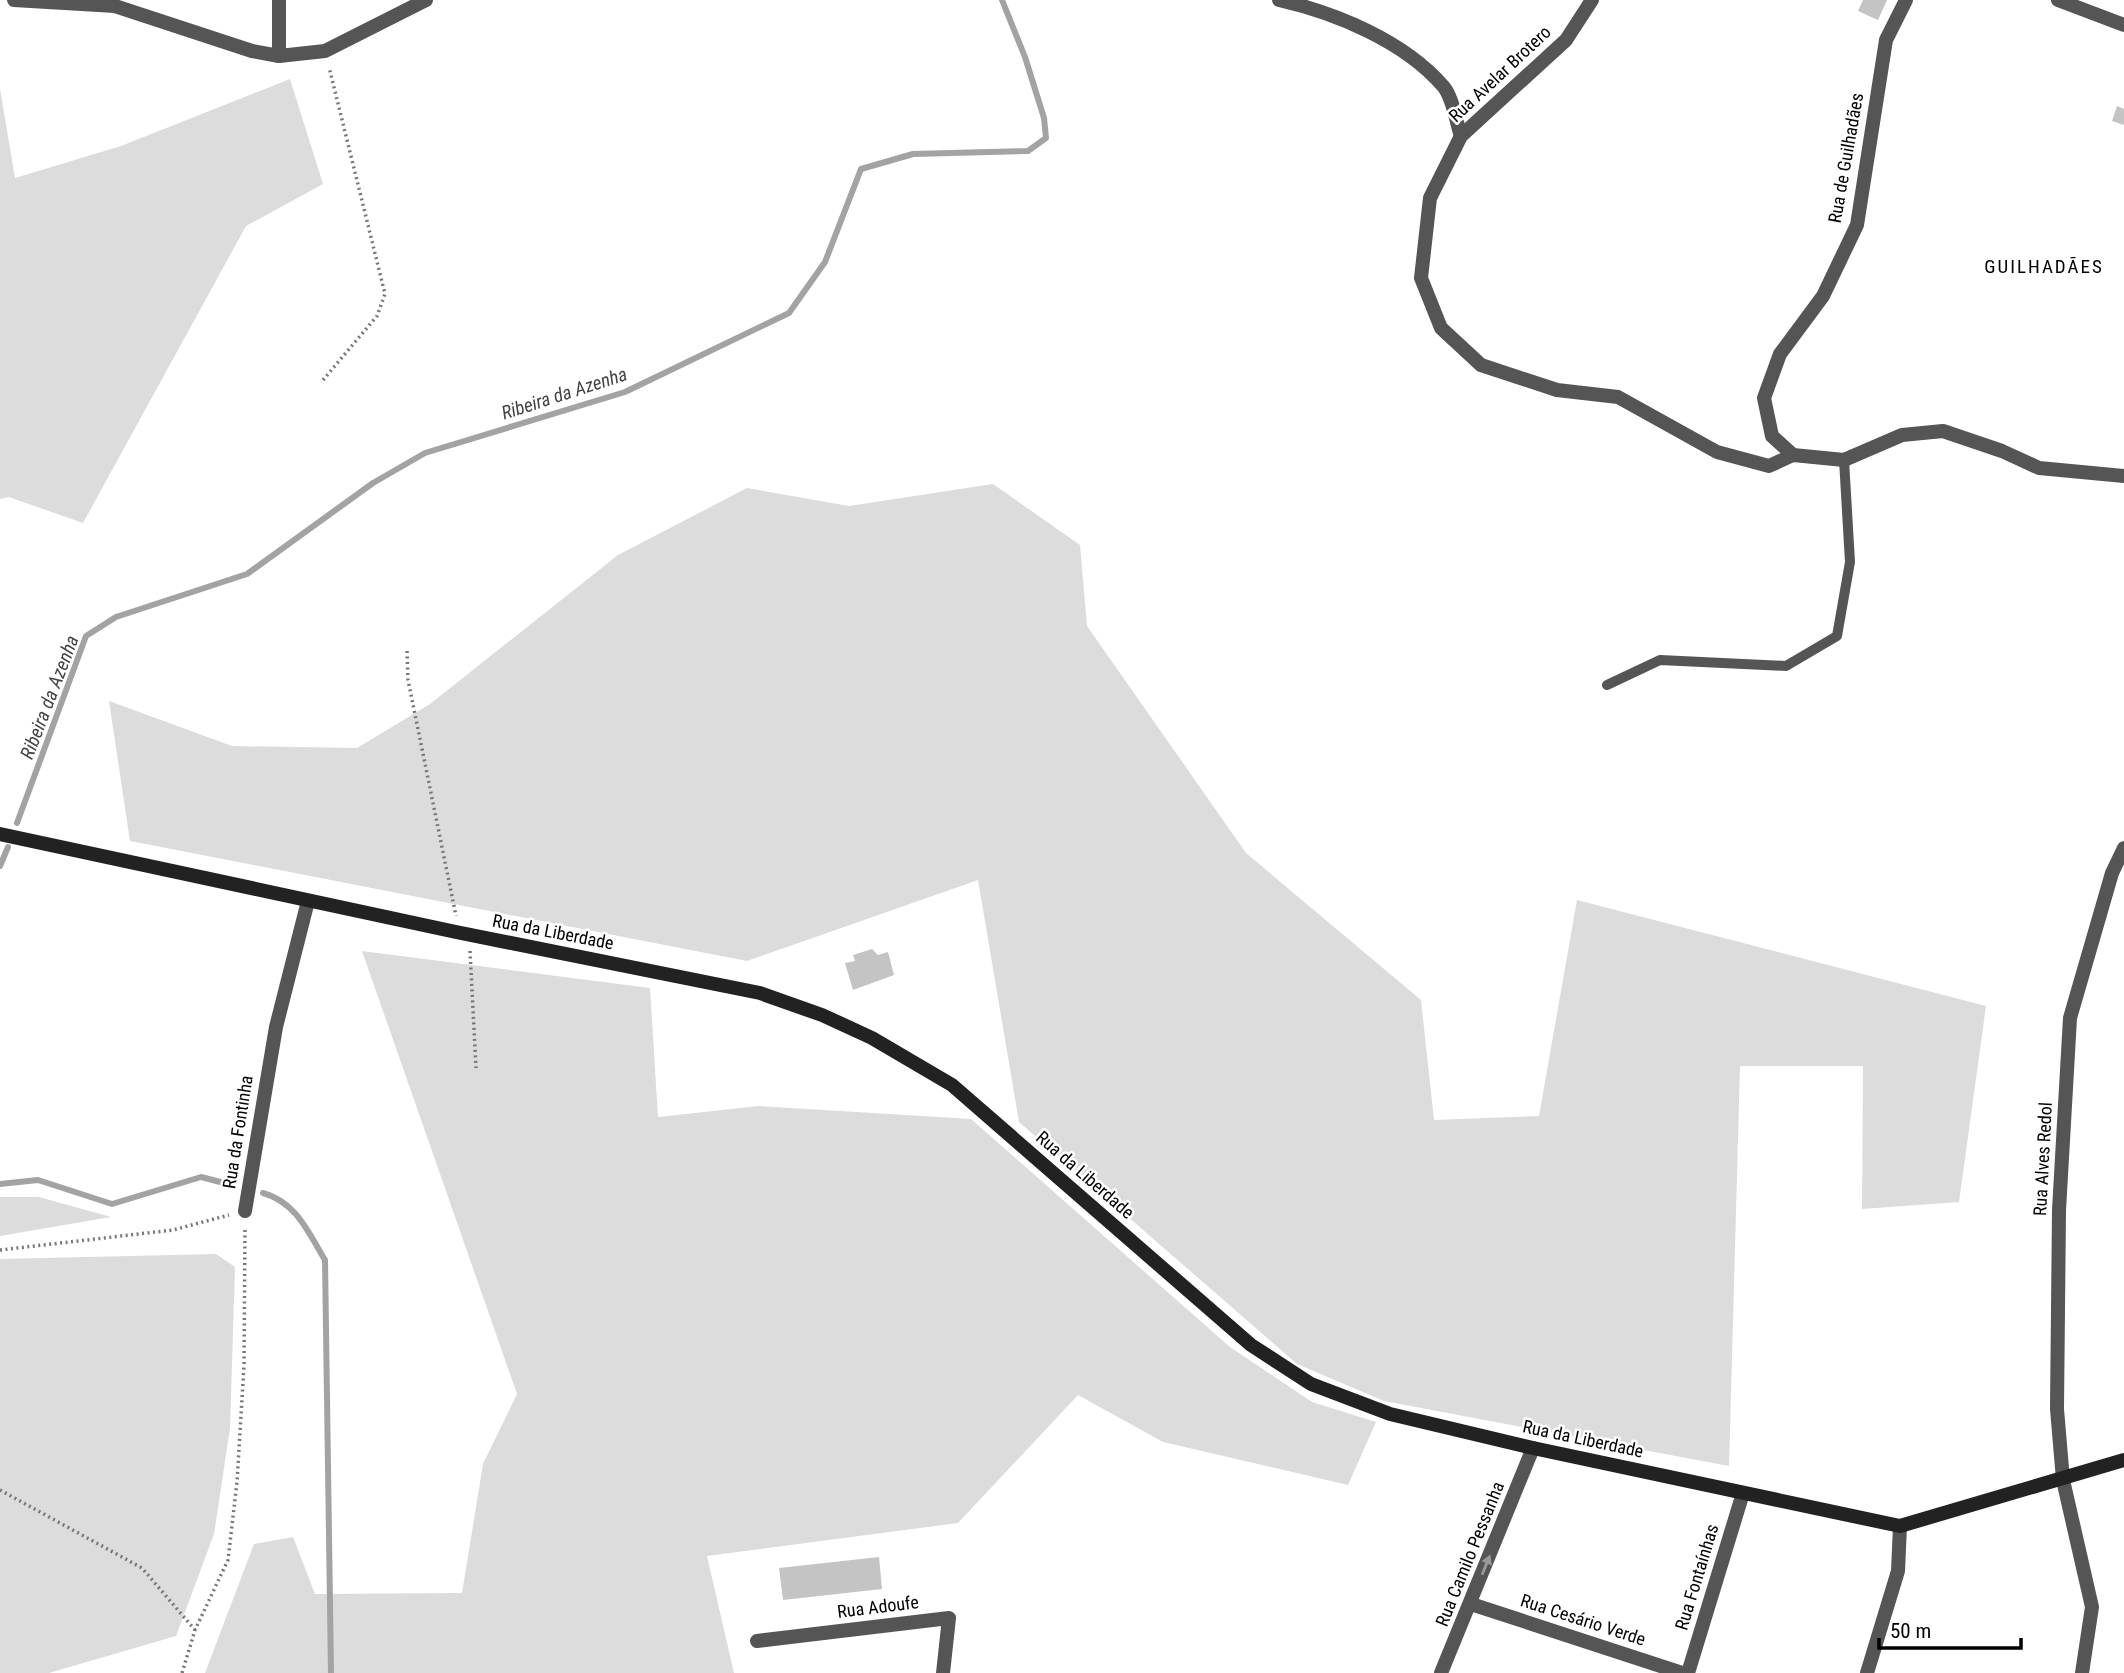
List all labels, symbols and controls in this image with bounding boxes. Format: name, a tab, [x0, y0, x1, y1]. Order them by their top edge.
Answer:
street label: Rua Avelar Brotero	[1444, 21, 1555, 126]
street label: Rua de Guilhadães	[1824, 91, 1867, 225]
district label: GUILHADÃES	[1984, 255, 2104, 278]
water label: Ribeira da Azenha	[498, 362, 630, 425]
water label: Ribeira da Azenha	[15, 632, 84, 762]
street label: Rua da Liberdade	[491, 909, 615, 954]
street label: Rua da Fontinha	[218, 1074, 257, 1190]
street label: Rua Alves Redol	[2029, 1102, 2056, 1216]
street label: Rua da Liberdade	[1032, 1126, 1139, 1223]
street label: Rua da Liberdade	[1521, 1415, 1645, 1462]
street label: Rua Camilo Pessanha	[1431, 1478, 1508, 1629]
street label: Rua Fontaínhas	[1670, 1521, 1723, 1632]
one-way arrow	[1481, 1554, 1492, 1575]
street label: Rua Cesário Verde	[1518, 1589, 1648, 1650]
street label: Rua Adoufe	[836, 1591, 920, 1622]
scale bar	[1879, 1606, 2021, 1650]
text: 50 m	[1890, 1619, 1931, 1643]

